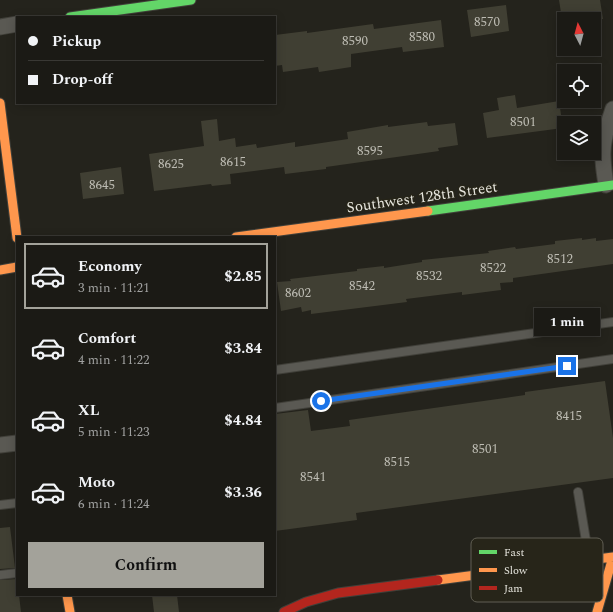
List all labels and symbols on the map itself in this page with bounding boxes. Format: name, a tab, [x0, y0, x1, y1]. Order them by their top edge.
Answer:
house number: 8570	[474, 12, 501, 32]
north arrow	[557, 12, 601, 56]
house number: 8580	[409, 27, 436, 47]
house number: 8590	[342, 31, 369, 51]
house number: 8501	[510, 112, 536, 132]
house number: 8595	[357, 141, 383, 161]
house number: 8615	[220, 152, 246, 172]
house number: 8625	[158, 154, 184, 174]
house number: 8645	[89, 175, 115, 195]
street label: Southwest 128th Street	[345, 176, 499, 219]
house number: 8512	[547, 249, 573, 269]
house number: 8522	[480, 258, 506, 278]
house number: 8532	[416, 266, 442, 286]
house number: 8542	[349, 276, 375, 296]
house number: 8602	[285, 283, 311, 303]
callout: 1 min	[534, 308, 600, 336]
route end	[558, 357, 576, 375]
route start	[312, 392, 330, 410]
house number: 8415	[556, 406, 582, 426]
house number: 8501	[472, 439, 498, 459]
house number: 8515	[384, 452, 410, 472]
house number: 8541	[300, 467, 326, 487]
legend	[471, 538, 603, 602]
text: Fast	[504, 544, 525, 561]
text: Slow	[504, 562, 528, 579]
text: Jam	[504, 580, 523, 597]

